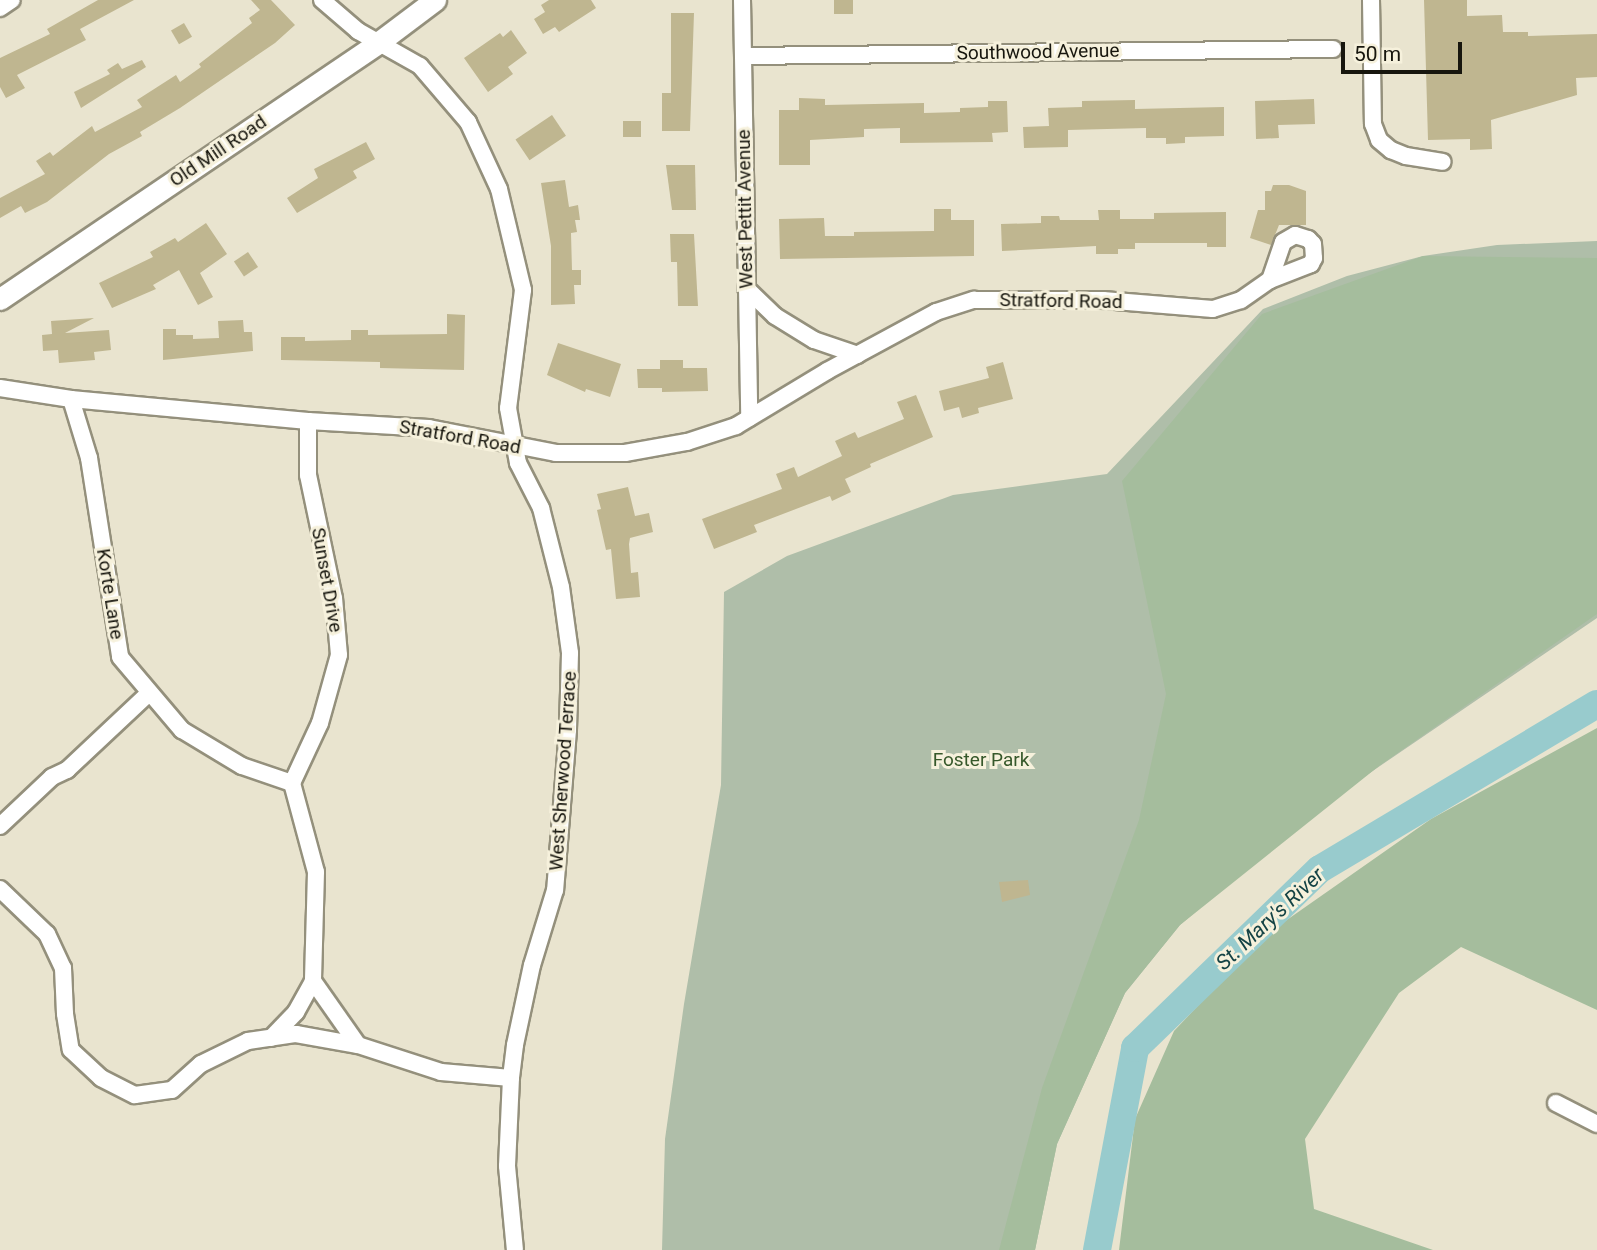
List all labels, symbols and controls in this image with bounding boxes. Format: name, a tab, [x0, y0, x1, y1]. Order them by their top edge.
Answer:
scale bar	[1345, 28, 1466, 72]
street label: Southwood Avenue	[956, 39, 1120, 65]
text: 50 m	[1354, 42, 1401, 66]
street label: Old Mill Road	[165, 110, 271, 192]
street label: West Pettit Avenue	[732, 129, 758, 289]
street label: Stratford Road	[999, 289, 1123, 313]
street label: Stratford Road	[398, 415, 522, 459]
street label: Sunset Drive	[307, 526, 347, 634]
street label: Korte Lane	[92, 547, 128, 641]
street label: West Sherwood Terrace	[545, 670, 581, 872]
park label: Foster Park	[933, 749, 1029, 771]
water label: St. Mary's River	[1211, 863, 1329, 975]

